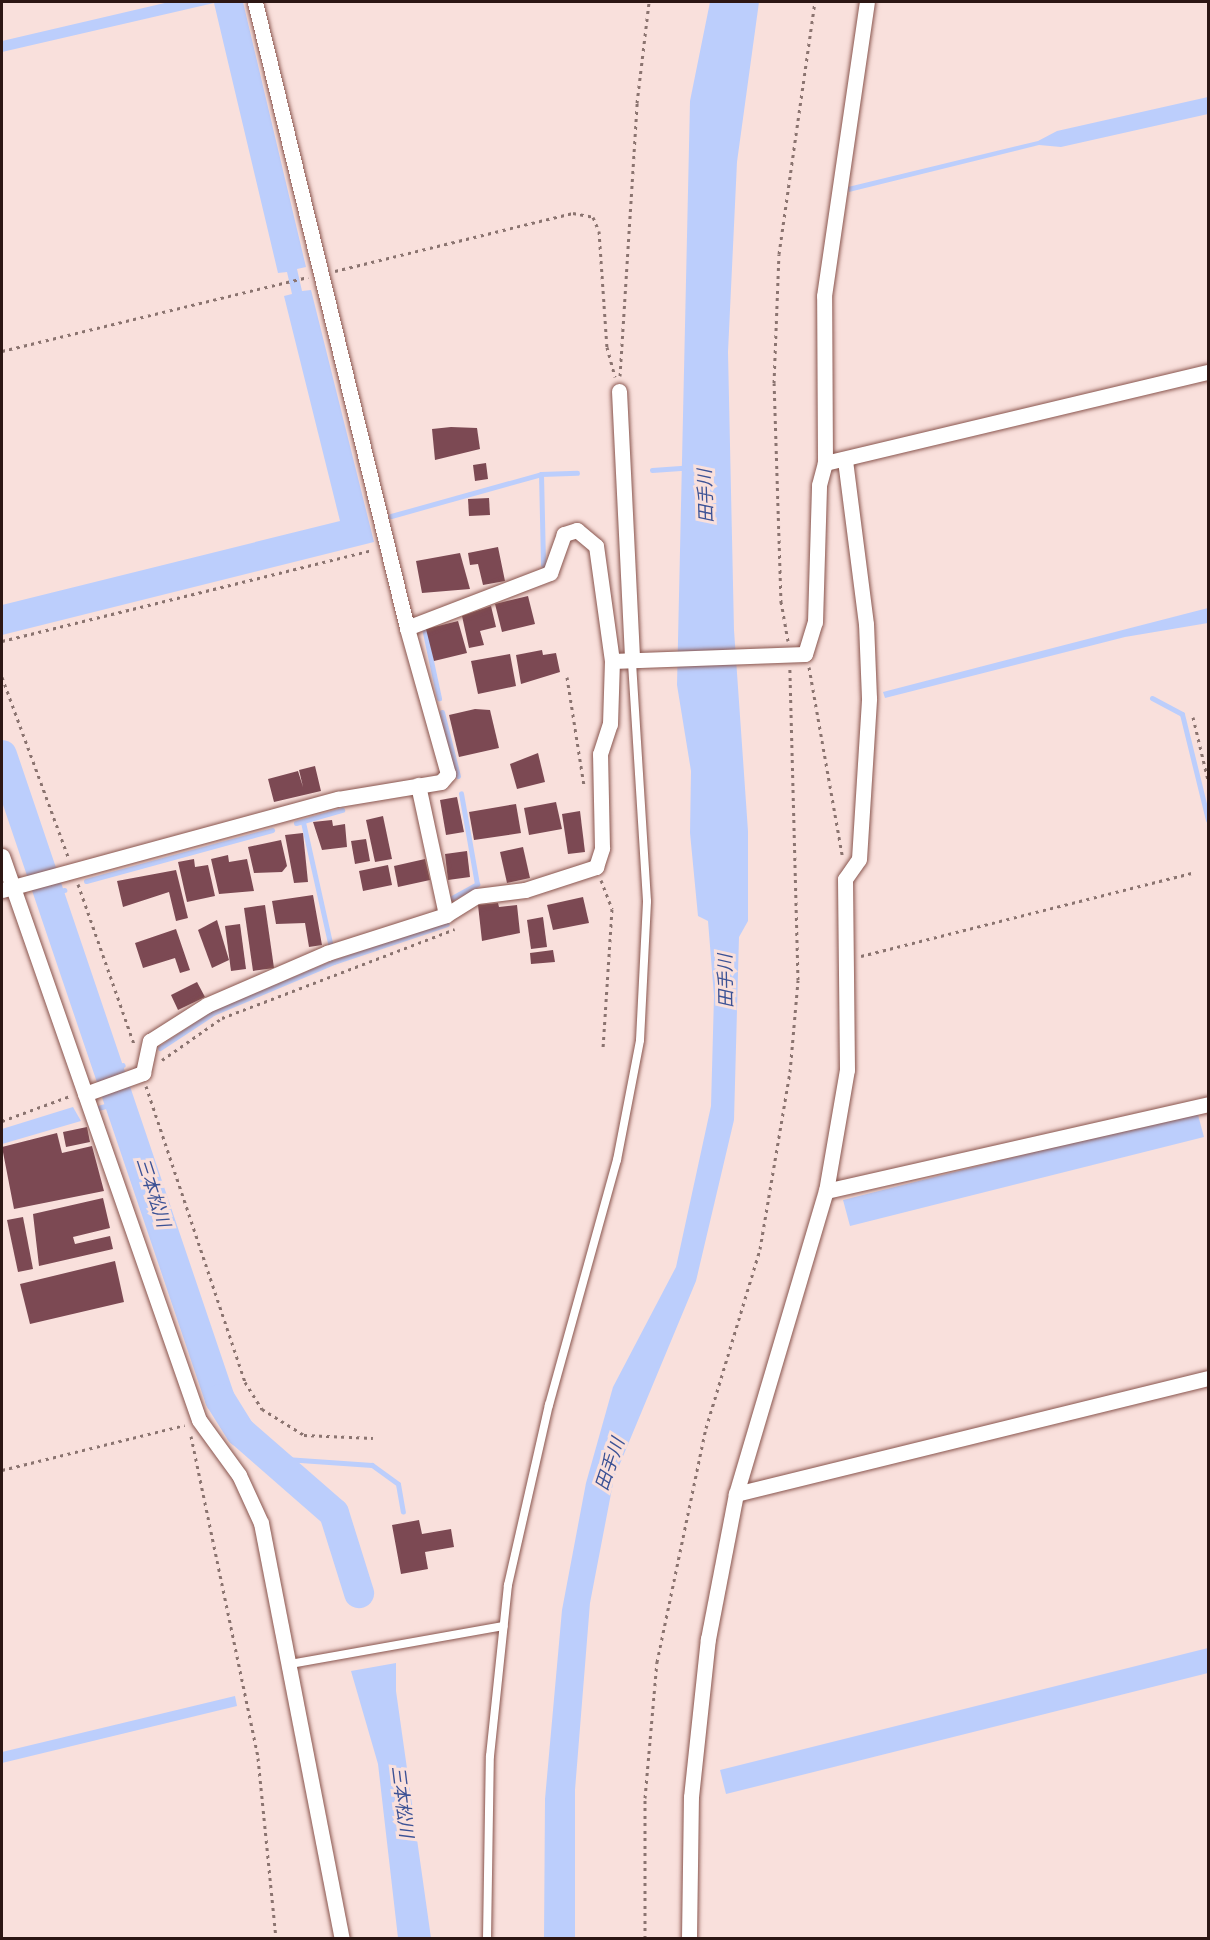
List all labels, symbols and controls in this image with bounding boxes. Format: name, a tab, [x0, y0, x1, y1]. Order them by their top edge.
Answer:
water label: 田手川	[696, 469, 720, 523]
water label: 田手川	[717, 954, 739, 1008]
water label: 三本松川	[130, 1155, 172, 1231]
water label: 田手川	[593, 1436, 631, 1494]
water label: 三本松川	[385, 1765, 415, 1839]

